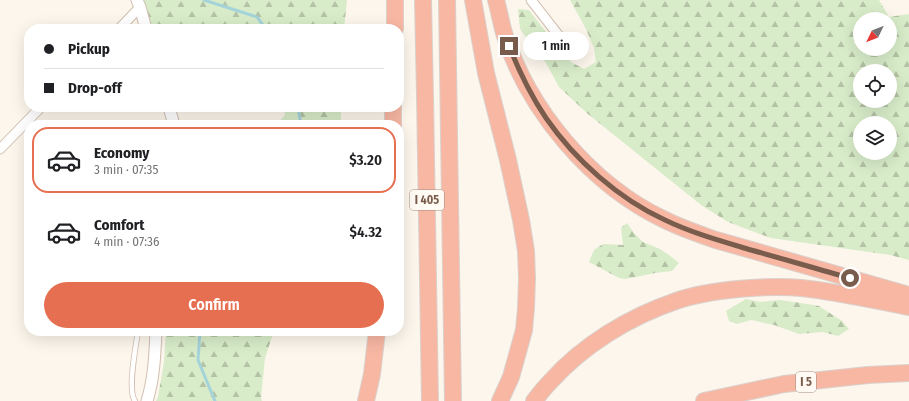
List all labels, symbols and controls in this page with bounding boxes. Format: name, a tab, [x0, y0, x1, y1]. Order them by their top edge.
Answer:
north arrow	[853, 12, 897, 56]
map controls	[853, 12, 897, 160]
callout: 1 min	[523, 32, 589, 60]
route end	[500, 37, 518, 55]
text: 1 min	[542, 38, 570, 53]
text: Pickup	[68, 40, 110, 58]
button: locate	[853, 64, 897, 108]
text: Drop-off	[68, 79, 122, 97]
button: layers	[853, 116, 897, 160]
icon: car	[46, 142, 82, 178]
text: Economy	[94, 144, 149, 162]
text: $3.20	[349, 151, 382, 169]
text: 3 min · 07:35	[94, 162, 158, 177]
road number: I 405	[410, 190, 444, 210]
icon: car	[46, 214, 82, 250]
text: Comfort	[94, 216, 145, 234]
text: $4.32	[350, 223, 382, 241]
text: 4 min · 07:36	[94, 234, 159, 249]
route start	[841, 269, 859, 287]
button: Confirm	[44, 282, 384, 328]
road number: I 5	[796, 372, 816, 392]

